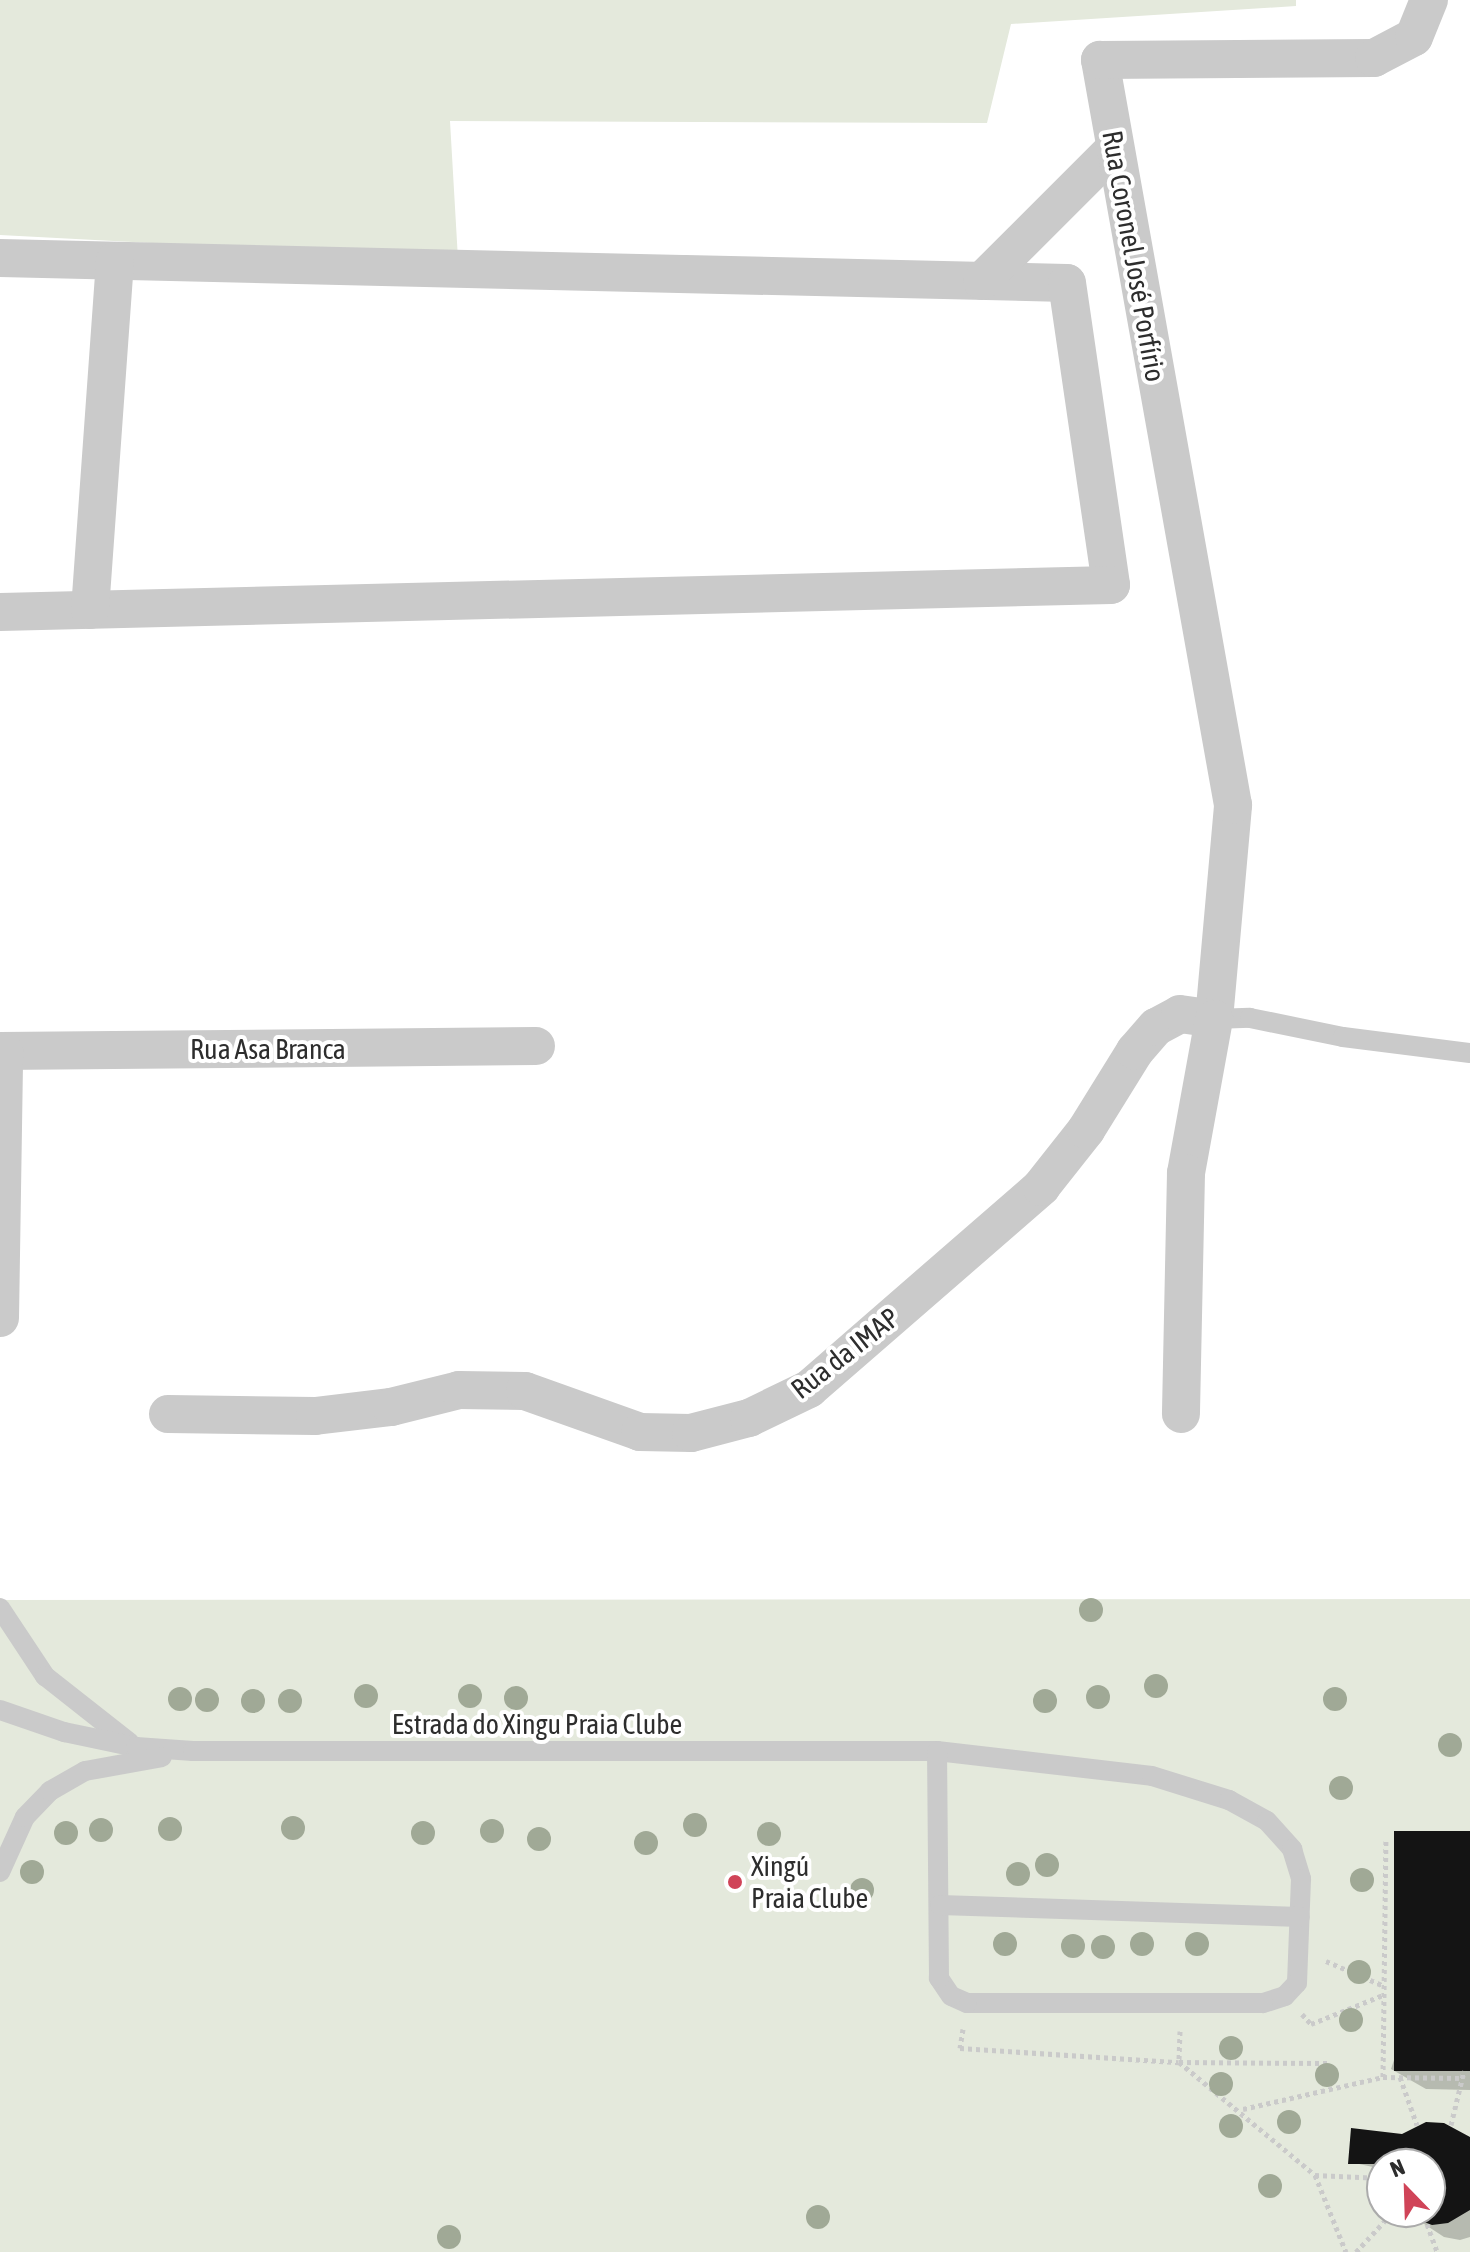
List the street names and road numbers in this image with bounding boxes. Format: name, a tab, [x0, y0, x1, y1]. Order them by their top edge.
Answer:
street label: Rua Coronel José Porfírio	[1095, 128, 1173, 384]
street label: Rua Asa Branca	[190, 1032, 346, 1066]
street label: Rua da IMAP	[784, 1300, 906, 1406]
street label: Estrada do Xingu Praia Clube	[392, 1707, 682, 1741]

